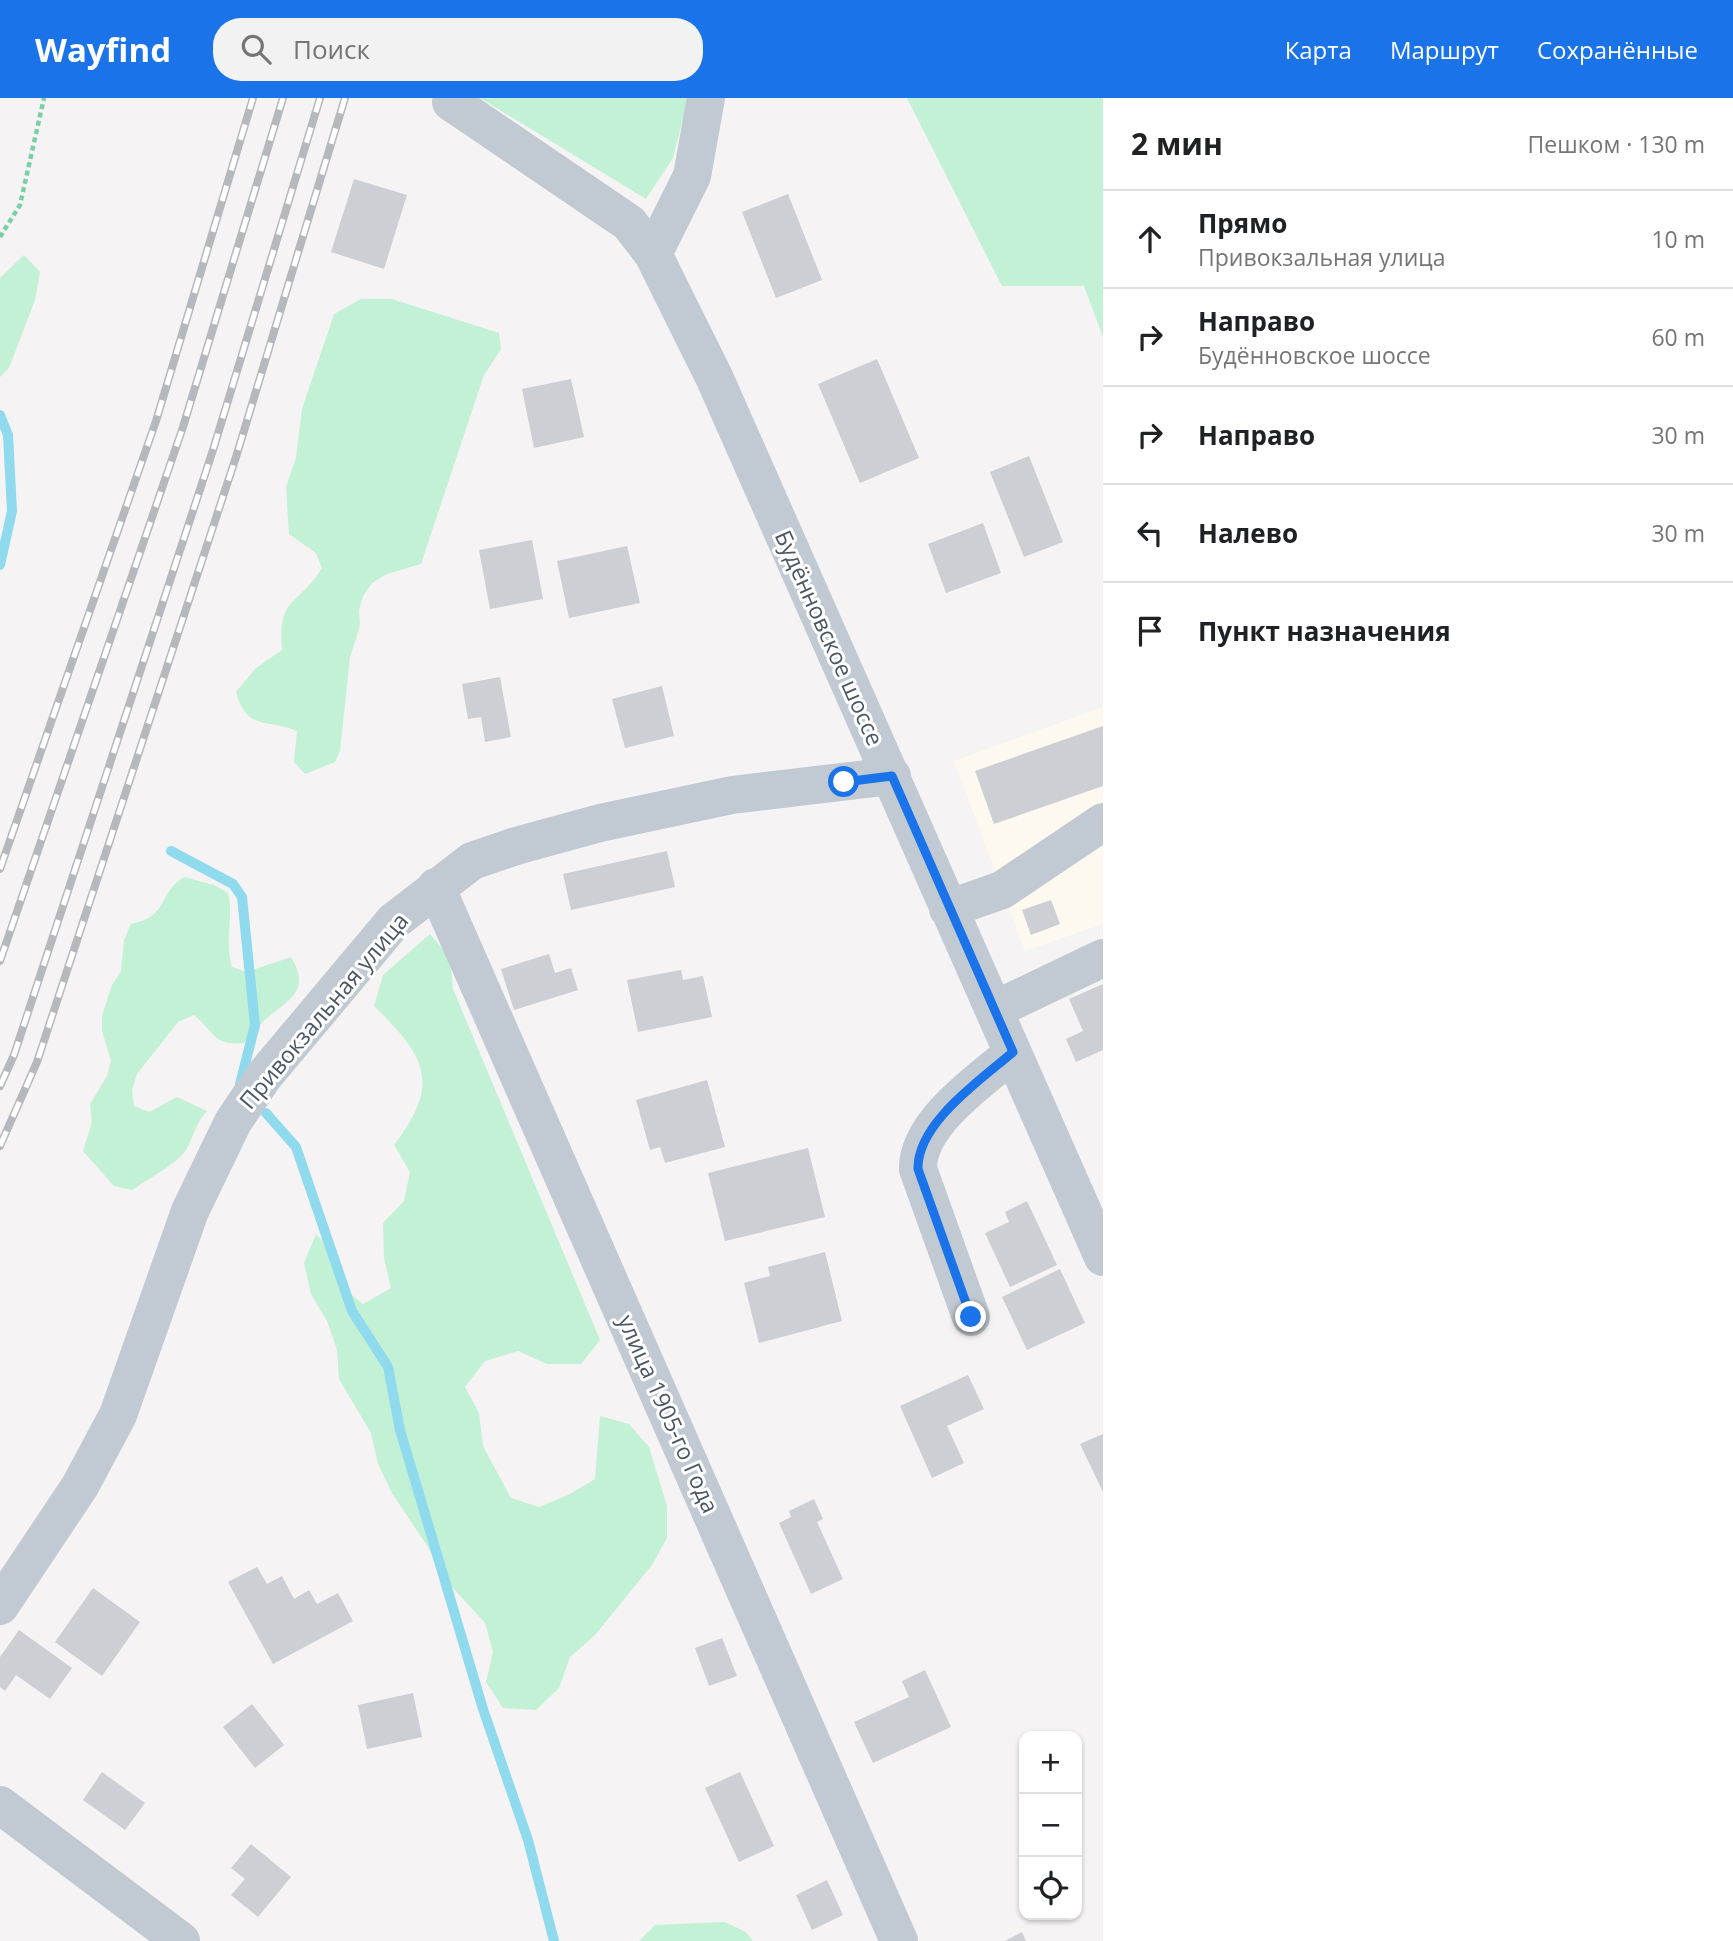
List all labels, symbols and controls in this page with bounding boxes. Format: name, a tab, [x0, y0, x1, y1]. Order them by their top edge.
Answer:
search box	[213, 18, 703, 81]
text: Wayfind	[35, 27, 171, 72]
icon: search	[237, 30, 275, 68]
text: Поиск	[293, 31, 370, 67]
text: Карта	[1285, 33, 1352, 66]
text: Маршрут	[1390, 33, 1499, 66]
text: Сохранённые	[1537, 33, 1698, 66]
text: 2 мин	[1131, 123, 1223, 164]
text: Пешком · 130 m	[1528, 128, 1705, 160]
text: Прямо	[1198, 205, 1287, 241]
icon: ahead	[1131, 220, 1169, 258]
text: 10 m	[1651, 223, 1705, 255]
text: Привокзальная улица	[1198, 241, 1446, 273]
text: Направо	[1198, 303, 1315, 339]
icon: right	[1131, 318, 1169, 356]
text: 60 m	[1651, 321, 1705, 353]
text: Будённовское шоссе	[1198, 339, 1431, 371]
icon: right	[1131, 416, 1169, 454]
text: Направо	[1198, 417, 1315, 453]
text: 30 m	[1651, 419, 1705, 451]
icon: left	[1131, 514, 1169, 552]
text: Налево	[1198, 515, 1298, 551]
text: 30 m	[1651, 517, 1705, 549]
street label: Будённовское шоссе	[768, 525, 892, 750]
icon: arrive	[1131, 612, 1169, 650]
text: Пункт назначения	[1198, 613, 1451, 649]
route start	[828, 766, 859, 797]
street label: Привокзальная улица	[231, 905, 415, 1115]
route end	[955, 1301, 986, 1332]
street label: улица 1905-го Года	[611, 1309, 727, 1518]
map controls	[1019, 1731, 1082, 1920]
button: +	[1019, 1731, 1082, 1794]
button: −	[1019, 1794, 1082, 1857]
button: locate	[1019, 1857, 1082, 1920]

